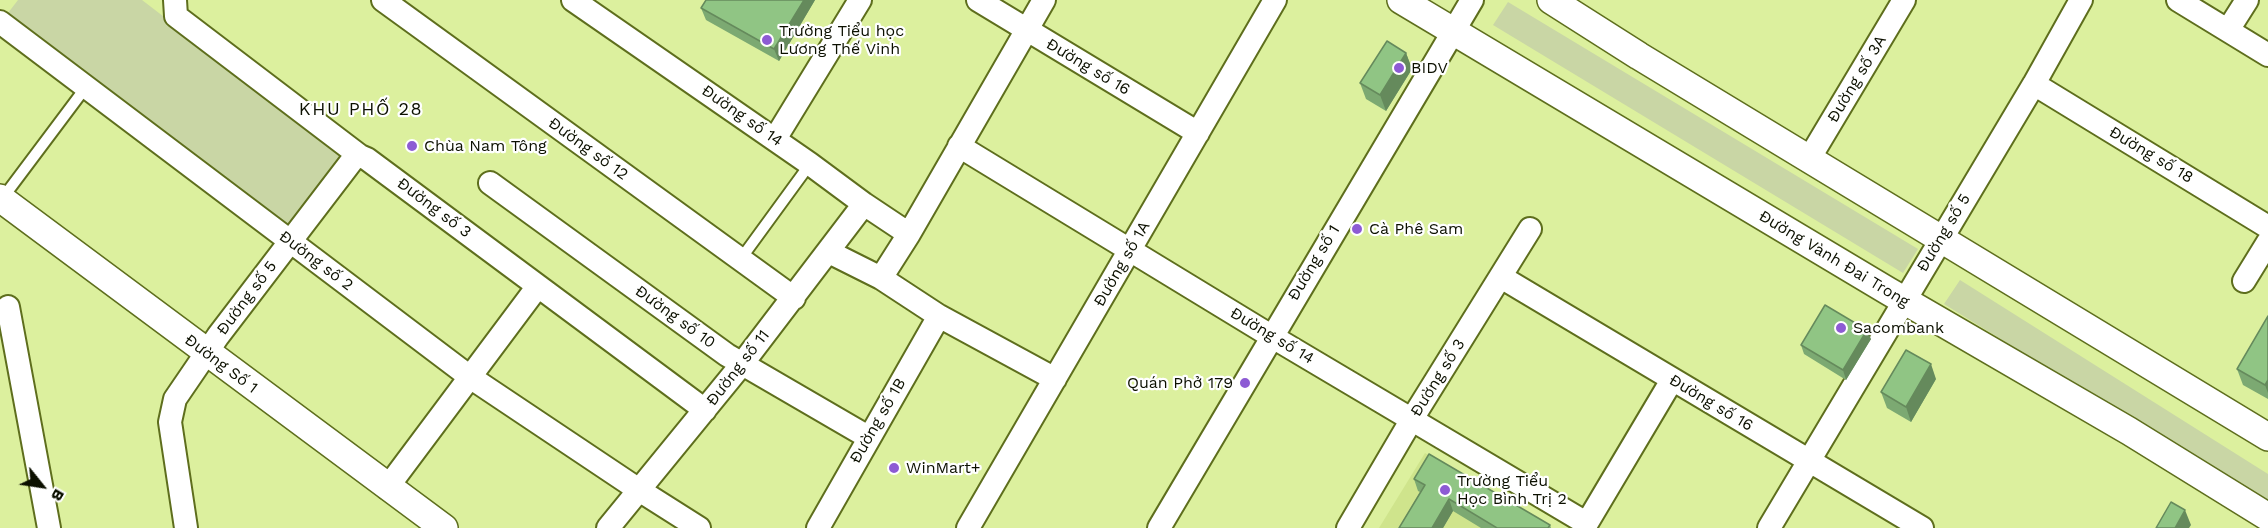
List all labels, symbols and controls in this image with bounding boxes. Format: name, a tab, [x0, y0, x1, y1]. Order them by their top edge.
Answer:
place label: Trường Tiểu học Lương Thế Vinh	[779, 21, 904, 59]
street label: Đường số 3A	[1823, 32, 1891, 126]
marker: Trường Tiểu học Lương Thế Vinh	[760, 33, 774, 47]
street label: Đường số 16	[1043, 34, 1133, 100]
place label: BIDV	[1411, 58, 1448, 78]
marker: BIDV	[1392, 61, 1406, 75]
street label: Đường số 14	[698, 81, 786, 151]
district label: KHU PHỐ 28	[299, 99, 423, 121]
street label: Đường số 12	[544, 114, 632, 184]
street label: Đường số 18	[2105, 122, 2197, 188]
place label: Chùa Nam Tông	[424, 136, 547, 156]
marker: Chùa Nam Tông	[405, 139, 419, 153]
street label: Đường số 3	[393, 174, 475, 242]
street label: Đường số 5	[1913, 190, 1975, 276]
street label: Đường Vành Đai Trong	[1755, 206, 1913, 312]
street label: Đường số 1A	[1090, 218, 1154, 310]
place label: Cà Phê Sam	[1369, 219, 1463, 239]
street label: Đường số 1	[1284, 222, 1344, 304]
marker: Cà Phê Sam	[1350, 222, 1364, 236]
street label: Đường số 2	[275, 227, 357, 295]
street label: Đường số 5	[213, 257, 281, 339]
street label: Đường số 10	[631, 281, 719, 353]
street label: Đường số 14	[1226, 303, 1318, 369]
place label: Sacombank	[1853, 318, 1944, 338]
marker: Sacombank	[1834, 321, 1848, 335]
street label: Đường số 11	[702, 326, 774, 410]
street label: Đường Số 1	[181, 330, 261, 398]
street label: Đường số 3	[1407, 336, 1469, 420]
street label: Đường số 16	[1666, 370, 1756, 436]
place label: Quán Phở 179	[1127, 373, 1233, 393]
street label: Đường số 1B	[846, 375, 910, 467]
marker: Quán Phở 179	[1238, 376, 1252, 390]
north arrow	[12, 456, 72, 516]
place label: WinMart+	[906, 458, 980, 478]
marker: WinMart+	[887, 461, 901, 475]
place label: Trường Tiểu Học Bình Trị 2	[1457, 471, 1567, 509]
marker: Trường Tiểu Học Bình Trị 2	[1438, 483, 1452, 497]
text: B	[47, 486, 69, 505]

